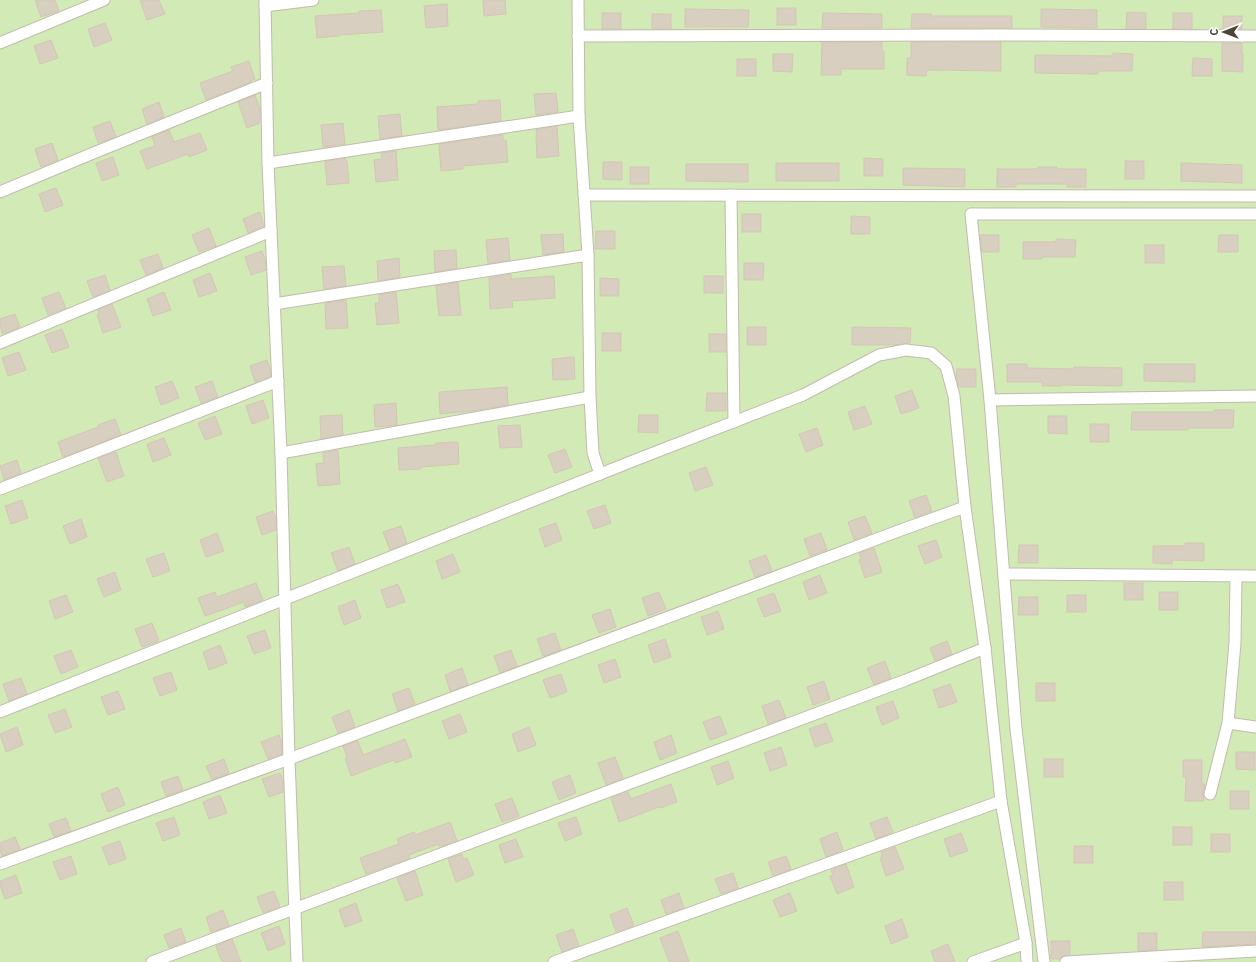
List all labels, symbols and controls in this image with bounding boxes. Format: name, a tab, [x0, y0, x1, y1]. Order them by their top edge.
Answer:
north arrow	[1204, 12, 1244, 52]
text: С	[1208, 28, 1222, 36]

